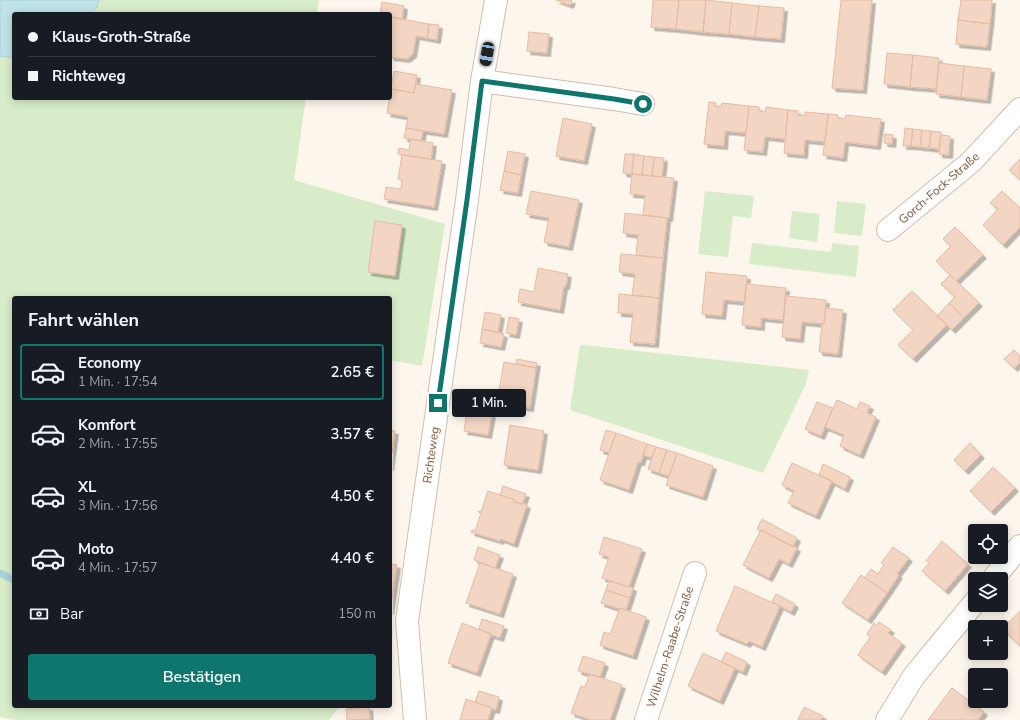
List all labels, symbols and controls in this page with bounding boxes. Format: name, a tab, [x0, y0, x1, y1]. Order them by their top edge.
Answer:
text: Klaus-Groth-Straße	[52, 27, 191, 47]
car	[479, 41, 495, 67]
text: Richteweg	[52, 66, 126, 86]
route start	[634, 95, 652, 113]
street label: Gorch-Fock-Straße	[895, 148, 983, 228]
text: Fahrt wählen	[28, 308, 139, 332]
text: Economy	[78, 353, 141, 373]
icon: car	[30, 354, 66, 390]
text: 2.65 €	[330, 362, 374, 382]
text: 1 Min. · 17:54	[78, 373, 157, 391]
callout: 1 Min.	[452, 389, 526, 417]
route end	[429, 394, 447, 412]
text: 1 Min.	[471, 394, 507, 412]
text: Komfort	[78, 415, 136, 435]
icon: car	[30, 416, 66, 452]
text: 3.57 €	[330, 424, 374, 444]
street label: Richteweg	[419, 426, 443, 484]
text: 2 Min. · 17:55	[78, 435, 157, 453]
text: XL	[78, 477, 97, 497]
icon: car	[30, 478, 66, 514]
text: 4.50 €	[330, 486, 374, 506]
text: 3 Min. · 17:56	[78, 497, 157, 515]
map controls	[968, 524, 1008, 708]
button: locate	[968, 524, 1008, 564]
text: Moto	[78, 539, 114, 559]
icon: car	[30, 540, 66, 576]
text: 4.40 €	[330, 548, 374, 568]
text: 4 Min. · 17:57	[78, 559, 157, 577]
button: layers	[968, 572, 1008, 612]
street label: Wilhelm-Raabe-Straße	[643, 584, 697, 710]
icon: cash	[28, 603, 50, 625]
text: Bar	[60, 604, 83, 624]
text: 150 m	[338, 605, 376, 623]
button: +	[968, 620, 1008, 660]
button: Bestätigen	[28, 654, 376, 700]
button: −	[968, 668, 1008, 708]

